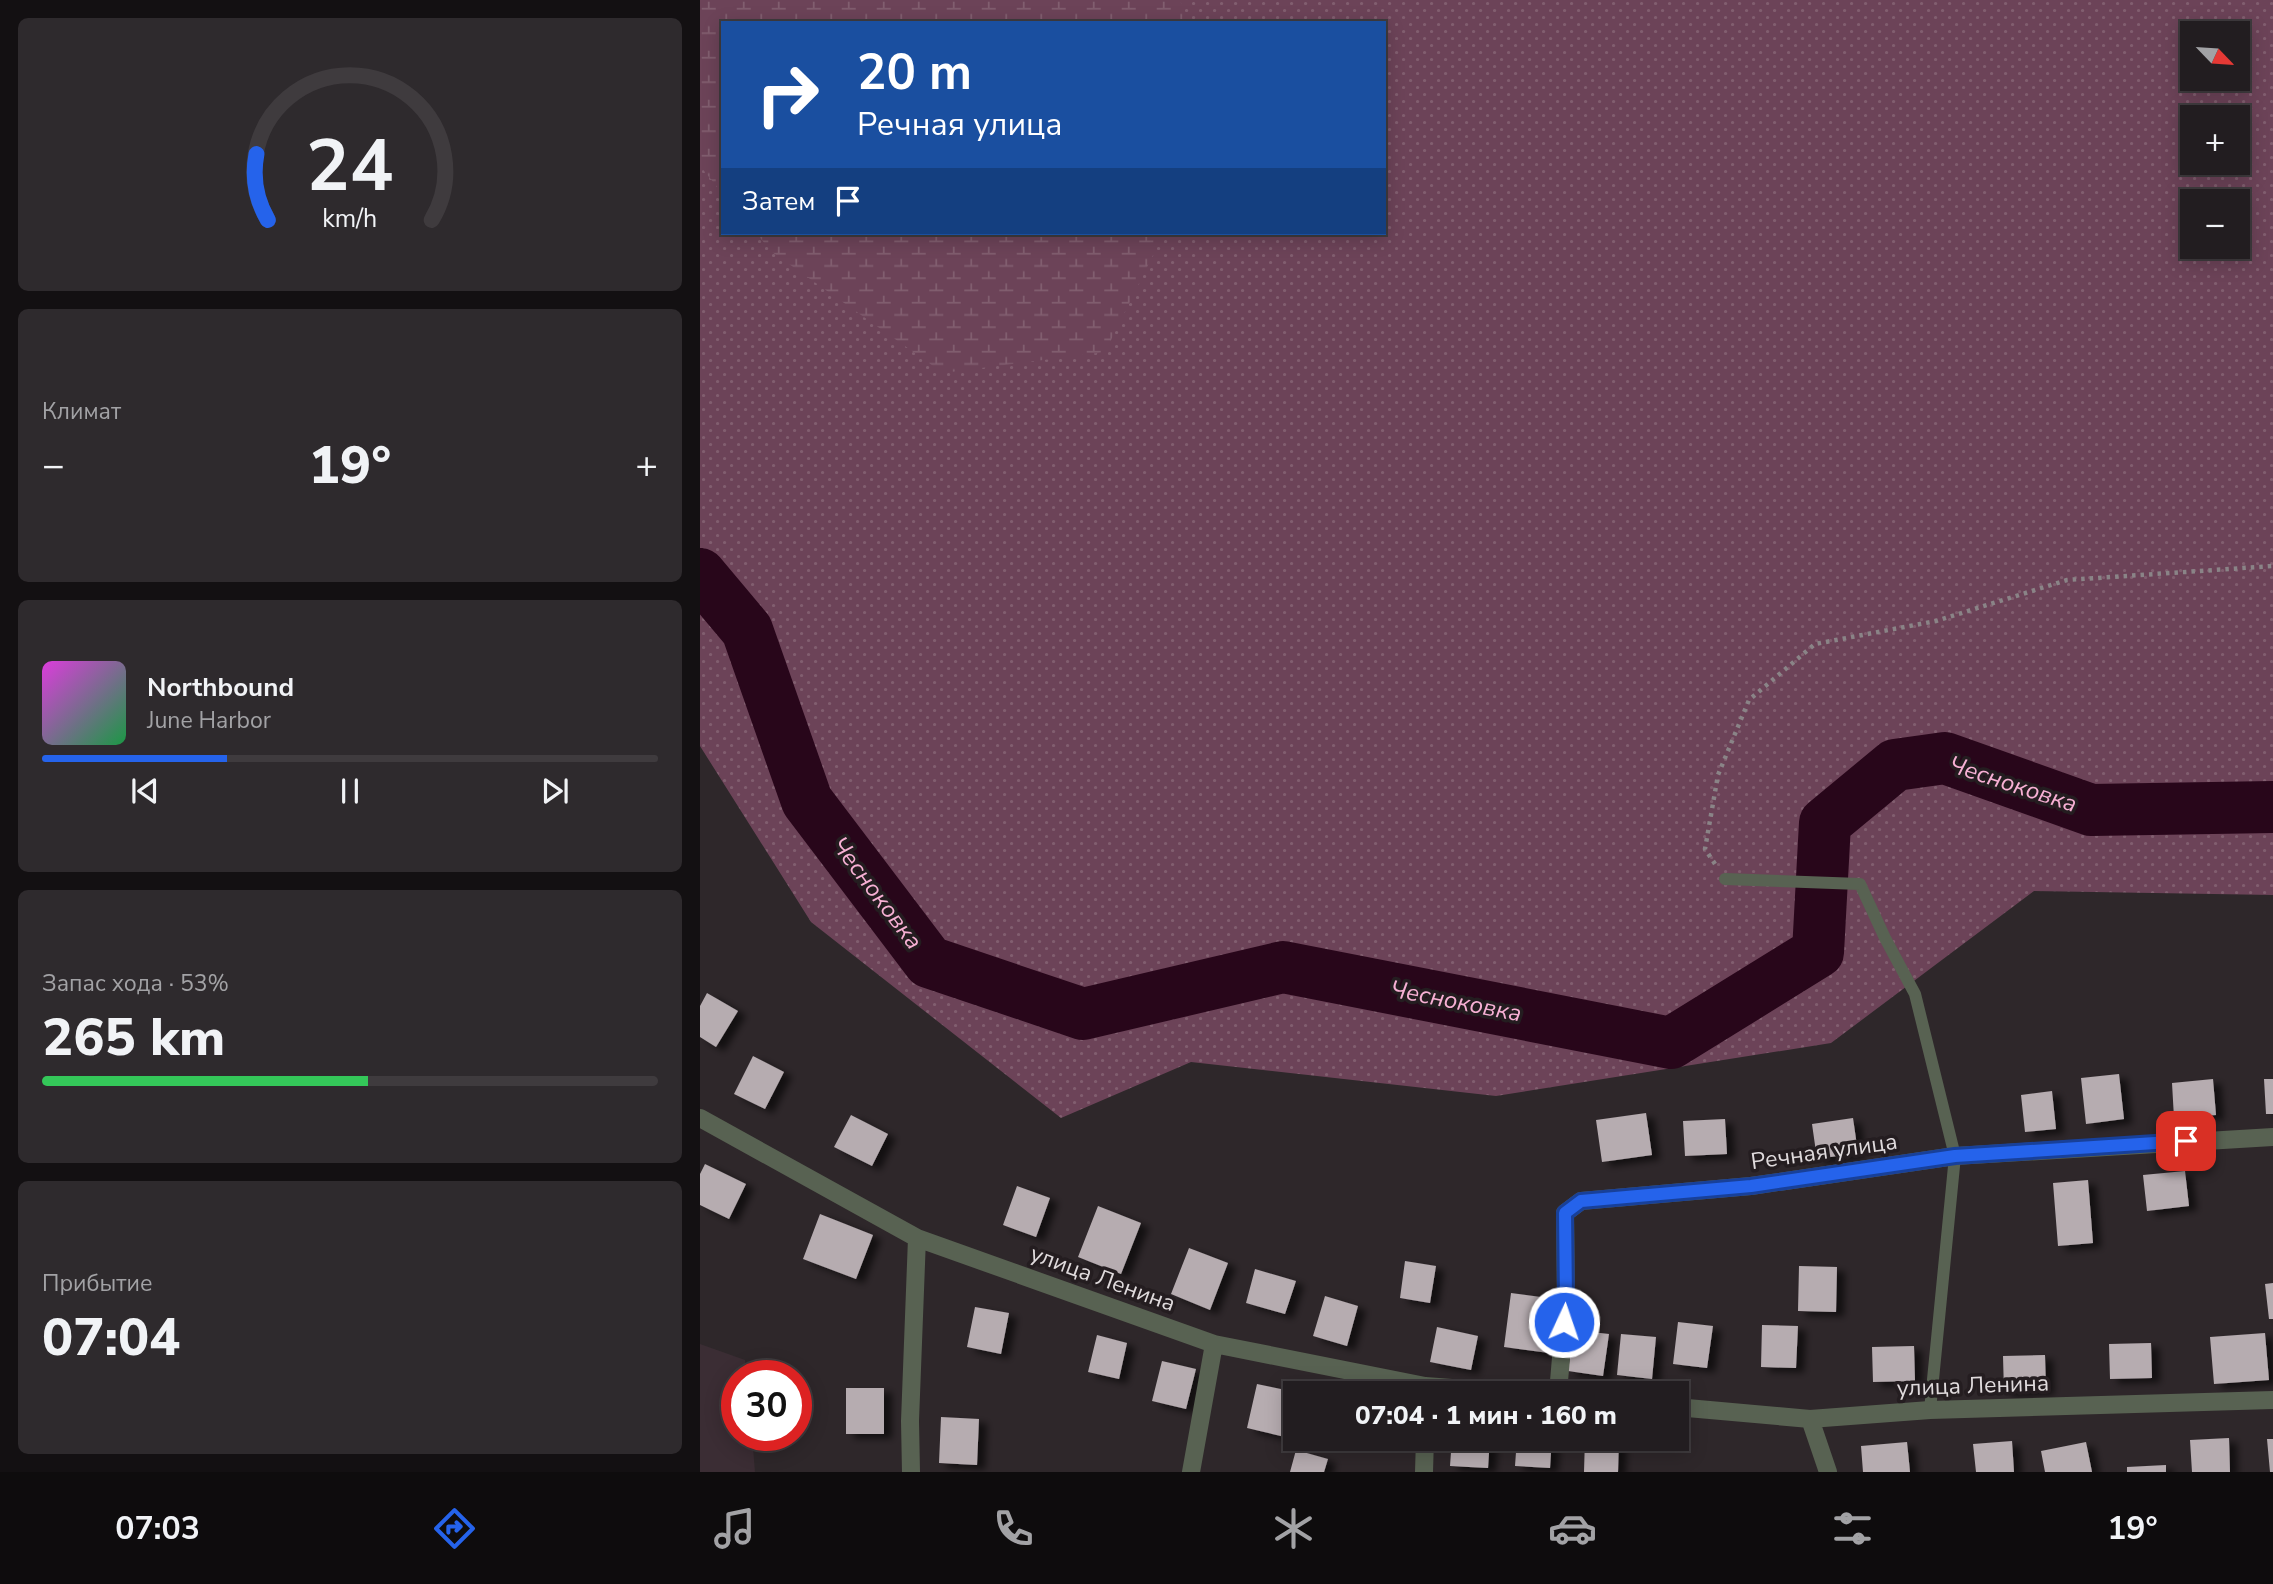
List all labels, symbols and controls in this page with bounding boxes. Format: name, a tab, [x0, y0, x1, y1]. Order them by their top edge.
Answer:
north arrow	[2180, 21, 2250, 91]
map controls	[2180, 21, 2250, 259]
text: 20 m	[857, 39, 972, 106]
icon: right	[742, 49, 833, 140]
text: Речная улица	[857, 103, 1063, 146]
button: +	[2180, 105, 2250, 175]
text: 24	[306, 117, 394, 217]
icon: arrive	[829, 182, 867, 220]
text: Затем	[742, 184, 815, 219]
button: −	[2180, 189, 2250, 259]
text: km/h	[322, 202, 378, 236]
text: Климат	[42, 396, 121, 427]
text: 19°	[309, 430, 391, 501]
text: −	[42, 440, 65, 491]
text: +	[635, 440, 658, 491]
text: Northbound	[147, 670, 294, 705]
text: June Harbor	[147, 705, 271, 736]
water label: Чесноковка	[1945, 748, 2081, 820]
icon: previous	[126, 772, 164, 810]
icon: pause	[331, 772, 369, 810]
icon: next	[536, 772, 574, 810]
water label: Чесноковка	[824, 830, 930, 956]
text: Запас хода · 53%	[42, 968, 229, 999]
water label: Чесноковка	[1388, 973, 1524, 1029]
text: 265 km	[42, 1002, 225, 1073]
pin	[2156, 1111, 2216, 1171]
icon: arrive	[2167, 1122, 2205, 1160]
street label: Речная улица	[1749, 1126, 1899, 1177]
street label: улица Ленина	[1026, 1238, 1180, 1319]
text: Прибытие	[42, 1268, 152, 1299]
position arrow	[1527, 1285, 1601, 1359]
text: 07:04	[42, 1302, 180, 1373]
speed limit sign: 30	[721, 1360, 812, 1451]
street label: улица Ленина	[1896, 1367, 2050, 1404]
text: 07:04 · 1 мин · 160 m	[1355, 1398, 1617, 1433]
icon: directions	[430, 1504, 479, 1553]
icon: music	[710, 1504, 759, 1553]
icon: phone	[989, 1504, 1038, 1553]
icon: climate	[1269, 1504, 1318, 1553]
icon: car	[1548, 1504, 1597, 1553]
icon: filters	[1828, 1504, 1877, 1553]
text: 07:03	[115, 1507, 200, 1550]
text: 19°	[2107, 1507, 2158, 1550]

